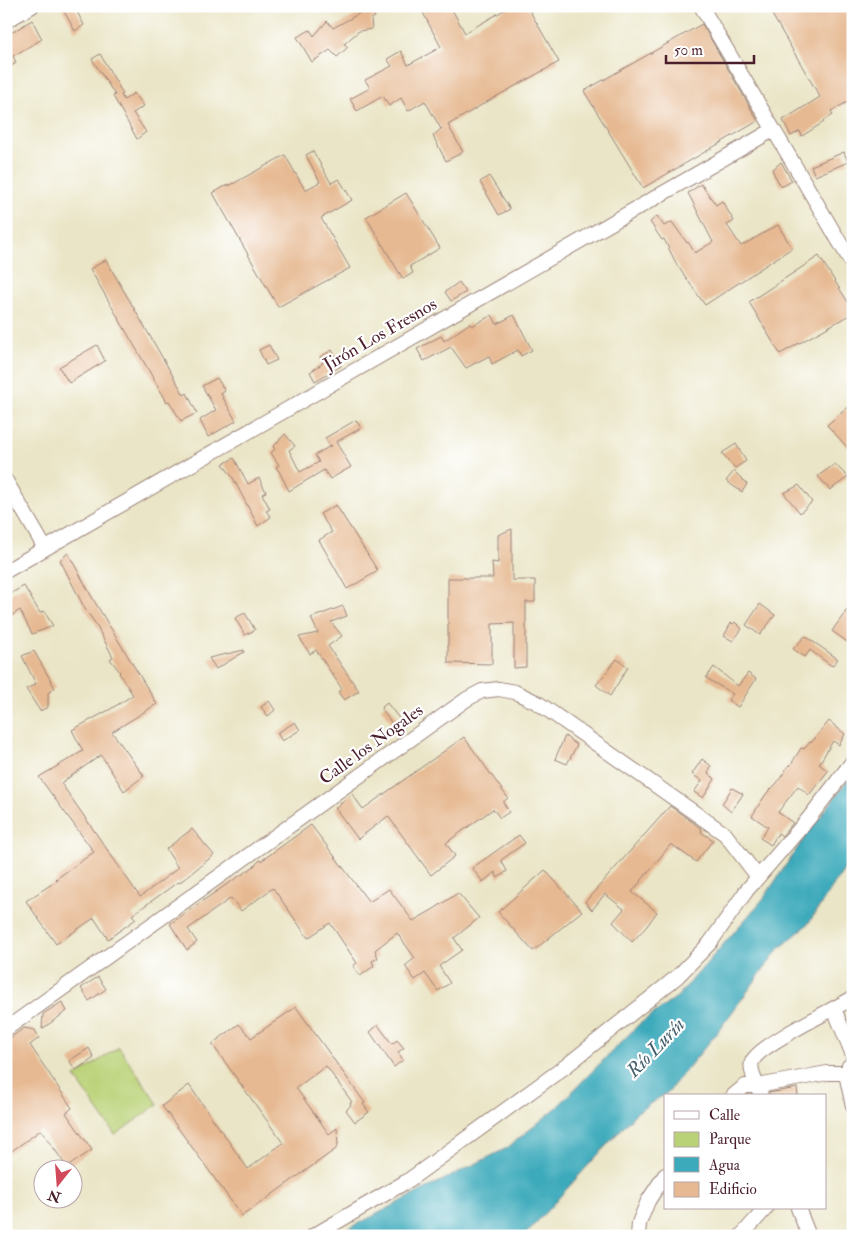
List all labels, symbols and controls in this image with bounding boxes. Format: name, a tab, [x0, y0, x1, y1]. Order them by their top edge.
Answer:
scale bar	[666, 32, 754, 64]
text: 50 m	[674, 41, 703, 60]
street label: Jirón Los Fresnos	[318, 293, 441, 377]
street label: Calle los Nogales	[315, 699, 428, 790]
water label: Río Lurín	[621, 1013, 690, 1083]
legend	[664, 1094, 826, 1210]
text: Calle	[709, 1106, 740, 1125]
text: Parque	[709, 1130, 751, 1149]
text: Agua	[708, 1156, 741, 1175]
north arrow	[32, 1160, 82, 1210]
text: Edificio	[709, 1180, 757, 1199]
text: N	[45, 1186, 64, 1206]

